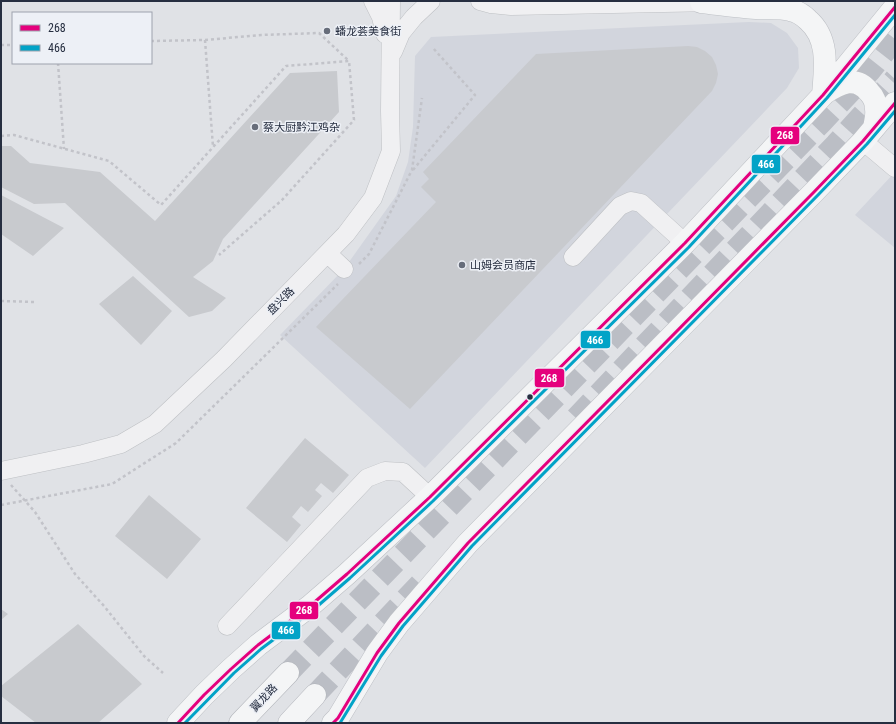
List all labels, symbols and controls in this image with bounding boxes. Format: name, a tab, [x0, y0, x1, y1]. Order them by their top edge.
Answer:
legend	[12, 12, 152, 64]
text: 268	[48, 21, 66, 35]
place label: 蟠龙荟美食街	[335, 25, 401, 38]
marker: 蟠龙荟美食街	[322, 26, 332, 36]
text: 466	[48, 41, 66, 55]
place label: 蔡大厨黔江鸡杂	[263, 121, 340, 134]
marker: 蔡大厨黔江鸡杂	[250, 122, 260, 132]
line badge: 268	[770, 126, 800, 145]
text: 268	[777, 129, 794, 142]
line badge: 466	[751, 154, 781, 174]
text: 466	[758, 158, 775, 171]
place label: 山姆会员商店	[470, 259, 536, 272]
marker: 山姆会员商店	[457, 260, 467, 270]
street label: 盘兴路	[265, 285, 297, 317]
line badge: 466	[580, 330, 611, 349]
text: 466	[587, 334, 604, 347]
line badge: 268	[534, 368, 565, 388]
text: 268	[541, 372, 558, 385]
unlabelled marker	[525, 392, 535, 402]
line badge: 268	[289, 601, 319, 620]
text: 268	[296, 604, 313, 617]
line badge: 466	[271, 621, 301, 640]
text: 466	[278, 624, 295, 637]
street label: 翼龙路	[248, 681, 280, 715]

